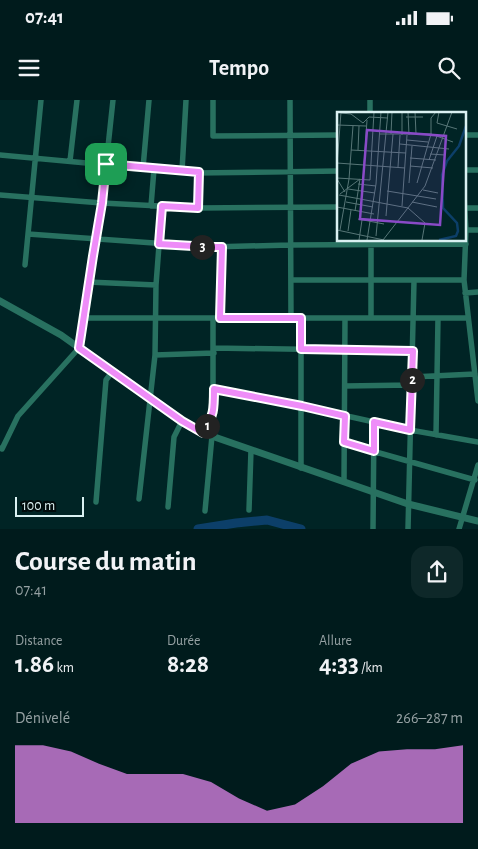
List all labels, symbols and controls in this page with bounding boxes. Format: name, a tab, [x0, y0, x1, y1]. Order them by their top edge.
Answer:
text: 07:41	[25, 8, 64, 27]
icon: menu	[15, 54, 43, 82]
icon: search	[435, 54, 463, 82]
text: Tempo	[209, 57, 269, 79]
inset map	[337, 112, 466, 241]
pin	[85, 143, 127, 185]
icon: arrive	[92, 150, 120, 178]
pin: 3	[190, 234, 214, 260]
text: 3	[199, 240, 206, 254]
pin: 2	[400, 368, 424, 392]
text: 2	[409, 373, 416, 387]
pin: 1	[194, 414, 220, 438]
text: 1	[205, 419, 210, 433]
scale bar	[15, 494, 84, 517]
text: 100 m	[22, 499, 55, 513]
button: share	[411, 546, 463, 598]
text: Course du matin	[15, 548, 196, 576]
text: 07:41	[15, 582, 47, 598]
text: Distance	[15, 634, 62, 648]
text: Durée	[167, 634, 200, 648]
text: Allure	[319, 634, 352, 648]
text: 1.86	[15, 652, 54, 677]
text: 8:28	[167, 652, 209, 677]
text: 4:33	[319, 652, 359, 677]
text: km	[54, 661, 74, 675]
text: /km	[359, 661, 383, 675]
text: Dénivelé	[15, 710, 70, 726]
text: 266–287 m	[396, 710, 463, 726]

